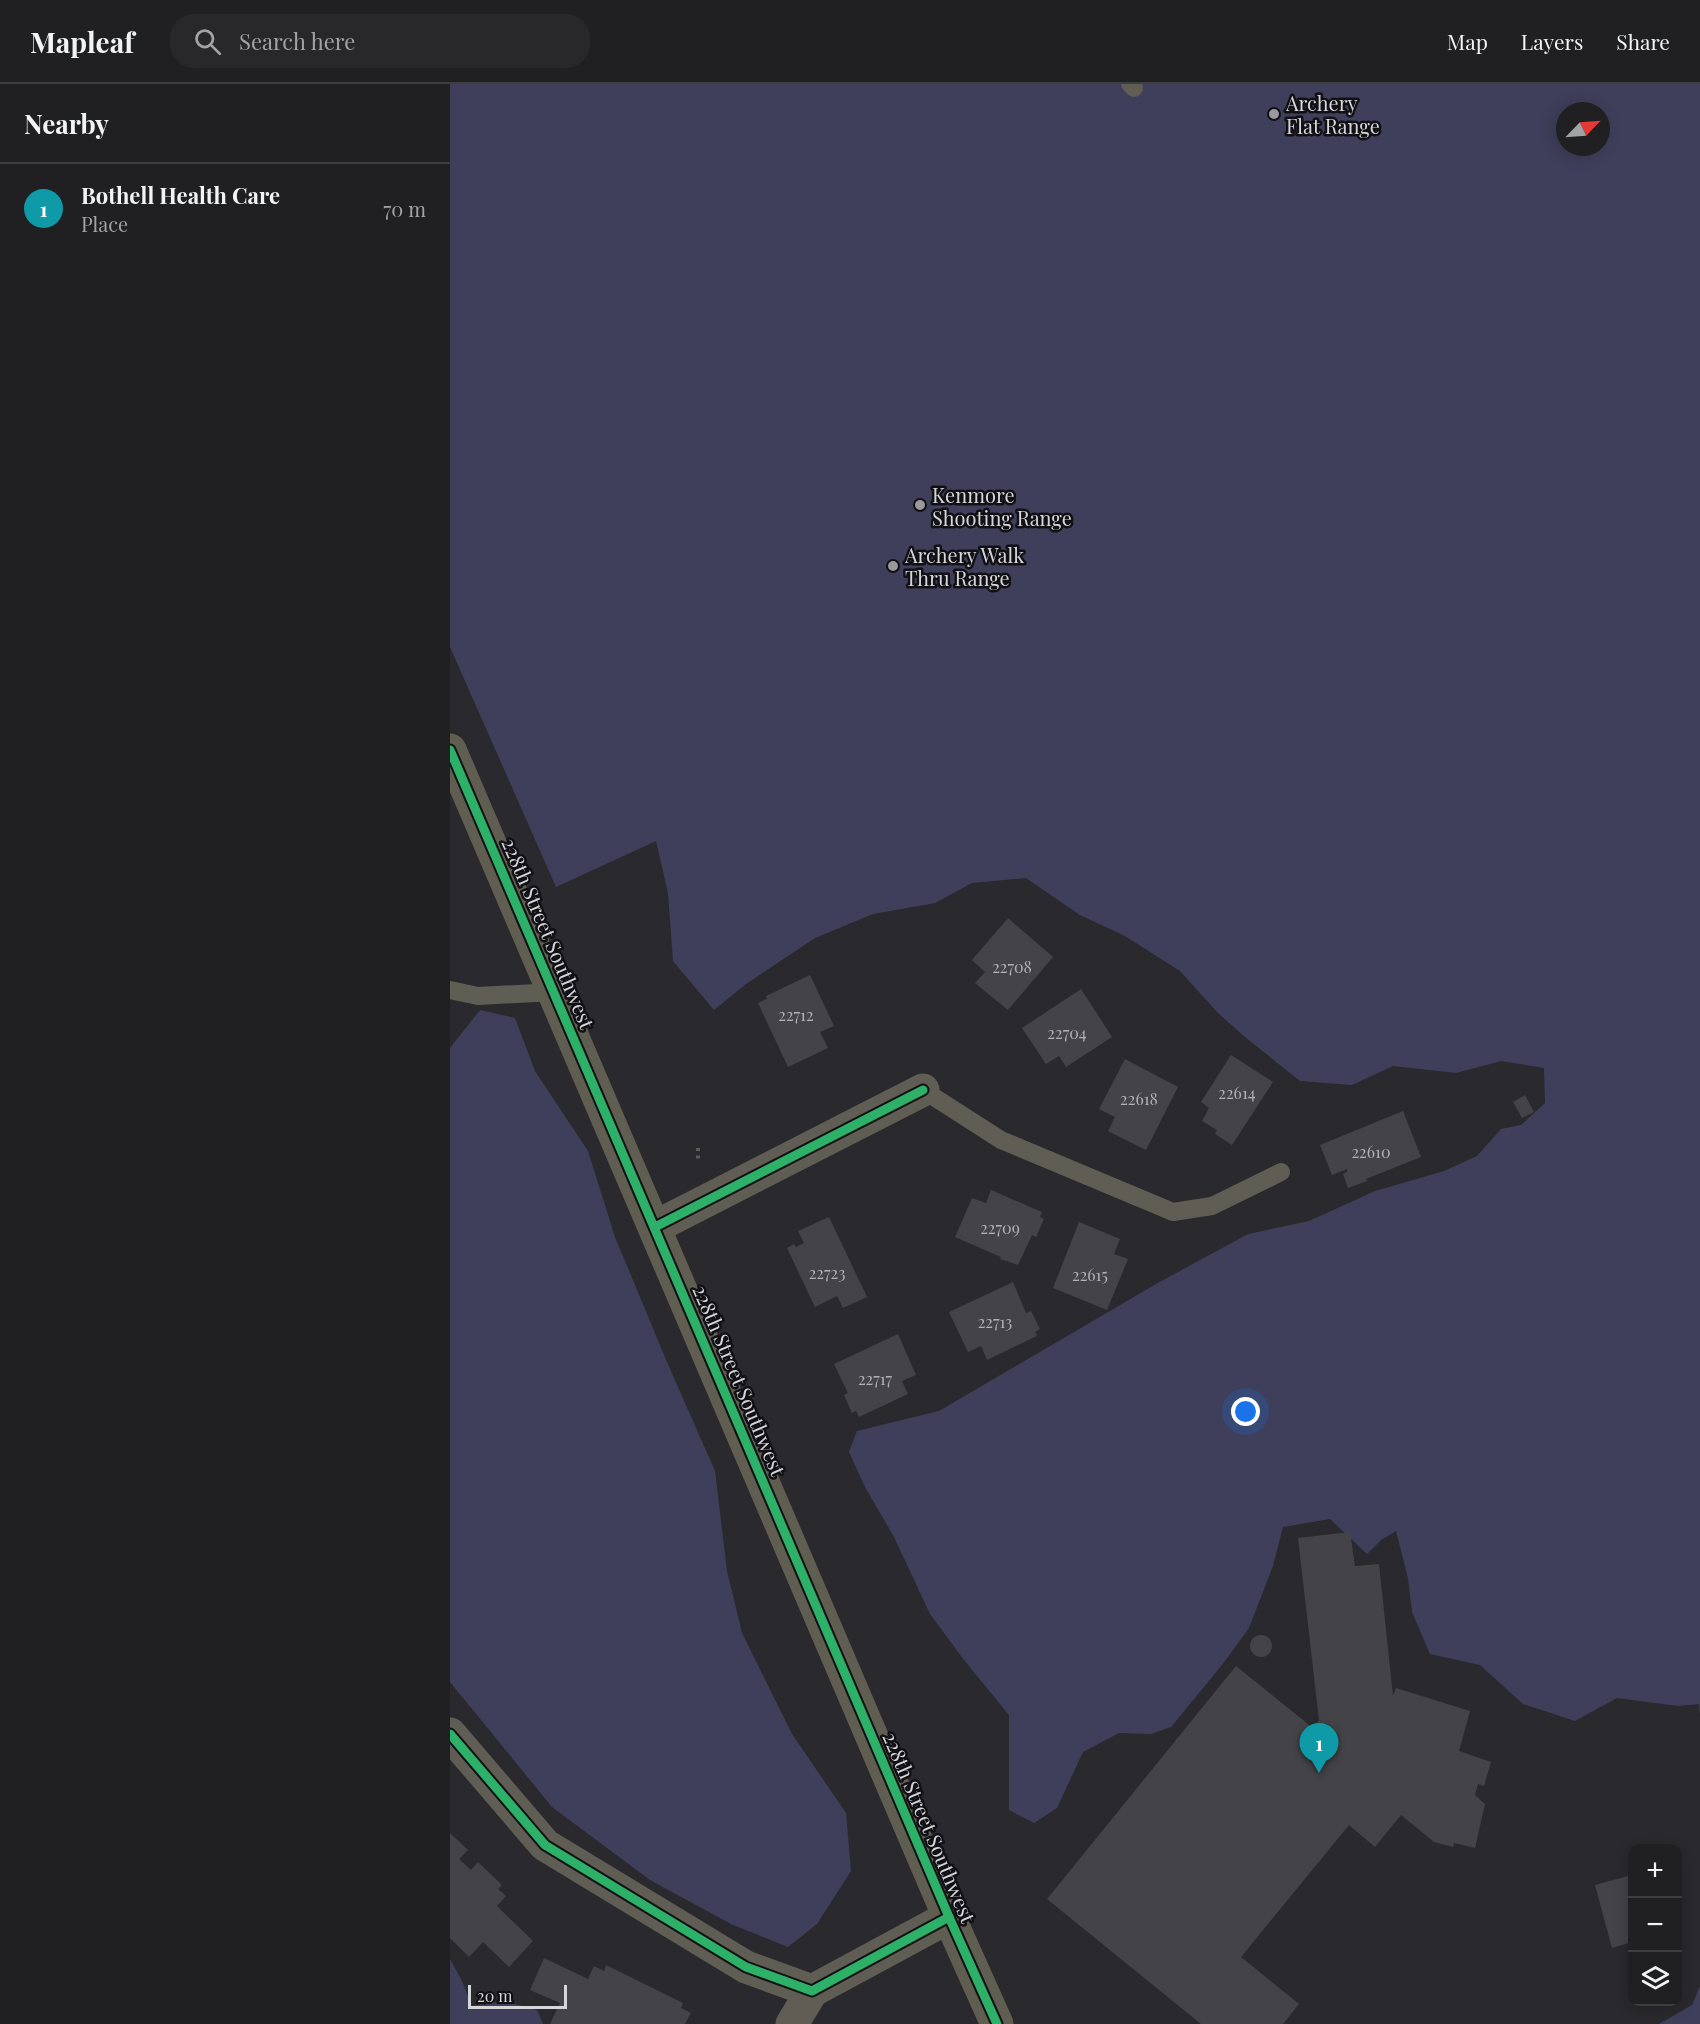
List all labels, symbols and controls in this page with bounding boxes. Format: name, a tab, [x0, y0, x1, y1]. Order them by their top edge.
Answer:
search box	[170, 14, 590, 68]
text: Mapleaf	[30, 23, 134, 60]
icon: search	[191, 25, 224, 58]
text: Search here	[239, 26, 355, 56]
text: Map	[1447, 27, 1488, 55]
text: Layers	[1521, 27, 1583, 55]
text: Share	[1616, 27, 1670, 55]
place label: Archery Flat Range	[1285, 89, 1380, 139]
north arrow	[1556, 102, 1610, 156]
text: Nearby	[24, 106, 109, 141]
marker: Archery Flat Range	[1267, 107, 1281, 121]
text: Bothell Health Care	[81, 180, 280, 210]
text: 1	[40, 195, 47, 222]
text: 70 m	[383, 195, 426, 222]
text: Place	[81, 210, 128, 237]
place label: Kenmore Shooting Range	[932, 481, 1072, 531]
marker: Kenmore Shooting Range	[913, 498, 927, 512]
place label: Archery Walk Thru Range	[904, 541, 1024, 591]
marker: Archery Walk Thru Range	[886, 559, 900, 573]
street label: 228th Street Southwest	[496, 833, 602, 1034]
house number: 22708	[992, 956, 1032, 977]
house number: 22712	[778, 1004, 814, 1025]
house number: 22704	[1047, 1022, 1087, 1043]
house number: 22614	[1218, 1082, 1256, 1103]
house number: 22618	[1120, 1088, 1158, 1109]
house number: 22610	[1351, 1141, 1391, 1162]
house number: 22709	[980, 1217, 1020, 1238]
house number: 22723	[809, 1262, 845, 1283]
house number: 22615	[1072, 1264, 1108, 1285]
street label: 228th Street Southwest	[687, 1280, 793, 1481]
house number: 22713	[978, 1311, 1012, 1332]
house number: 22717	[858, 1368, 893, 1389]
your location	[1231, 1397, 1260, 1426]
pin: 1	[1300, 1724, 1338, 1773]
street label: 228th Street Southwest	[877, 1727, 983, 1928]
map controls	[1628, 1844, 1682, 2006]
button: +	[1628, 1844, 1682, 1898]
button: −	[1628, 1898, 1682, 1952]
button: layers	[1628, 1952, 1682, 2006]
scale bar	[468, 1982, 567, 2010]
text: 20 m	[477, 1985, 512, 2006]

